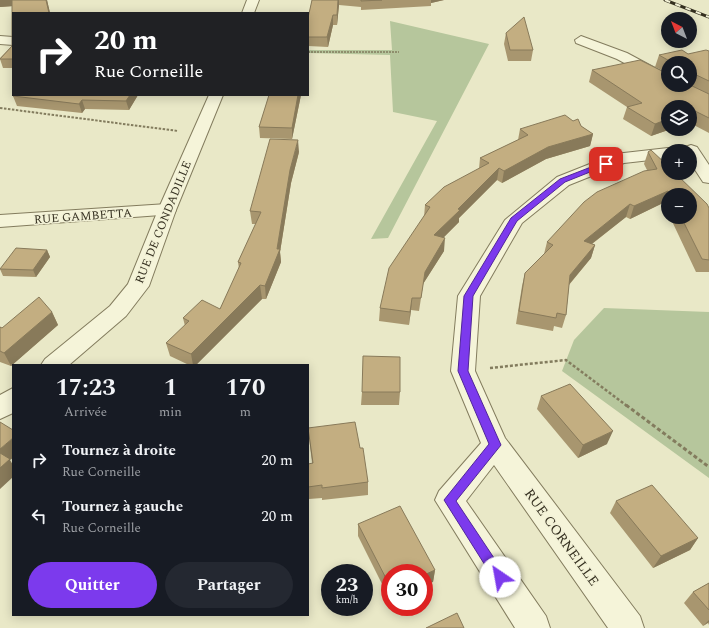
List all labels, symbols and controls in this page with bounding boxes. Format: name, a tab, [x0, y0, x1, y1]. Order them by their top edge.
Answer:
north arrow	[661, 12, 697, 48]
map controls	[661, 12, 697, 224]
text: 20 m	[94, 19, 158, 62]
icon: right	[28, 28, 80, 80]
button: search	[661, 56, 697, 92]
text: Rue Corneille	[94, 58, 203, 85]
button: layers	[661, 100, 697, 136]
button: +	[661, 144, 697, 180]
pin	[589, 147, 623, 181]
icon: arrive	[595, 153, 617, 175]
street label: RUE DE CONDADILLE	[130, 158, 197, 286]
button: −	[661, 188, 697, 224]
street label: RUE GAMBETTA	[33, 204, 133, 229]
text: 17:23	[55, 370, 116, 406]
text: 1	[164, 370, 177, 406]
text: 170	[225, 370, 266, 406]
text: Arrivée	[64, 402, 107, 422]
text: min	[159, 402, 182, 422]
text: m	[240, 402, 251, 422]
text: Tournez à droite	[62, 439, 176, 462]
icon: right	[28, 449, 50, 471]
text: 20 m	[261, 449, 293, 472]
text: Rue Corneille	[62, 462, 141, 482]
street label: RUE CORNEILLE	[519, 484, 604, 590]
text: Tournez à gauche	[62, 495, 183, 518]
icon: left	[28, 505, 50, 527]
text: 20 m	[261, 505, 293, 528]
text: Rue Corneille	[62, 518, 141, 538]
position arrow	[479, 556, 521, 598]
button: Quitter	[28, 562, 157, 608]
button: Partager	[165, 562, 293, 608]
speed limit sign: 30	[381, 564, 433, 616]
text: 23	[336, 570, 358, 600]
text: km/h	[336, 592, 358, 608]

